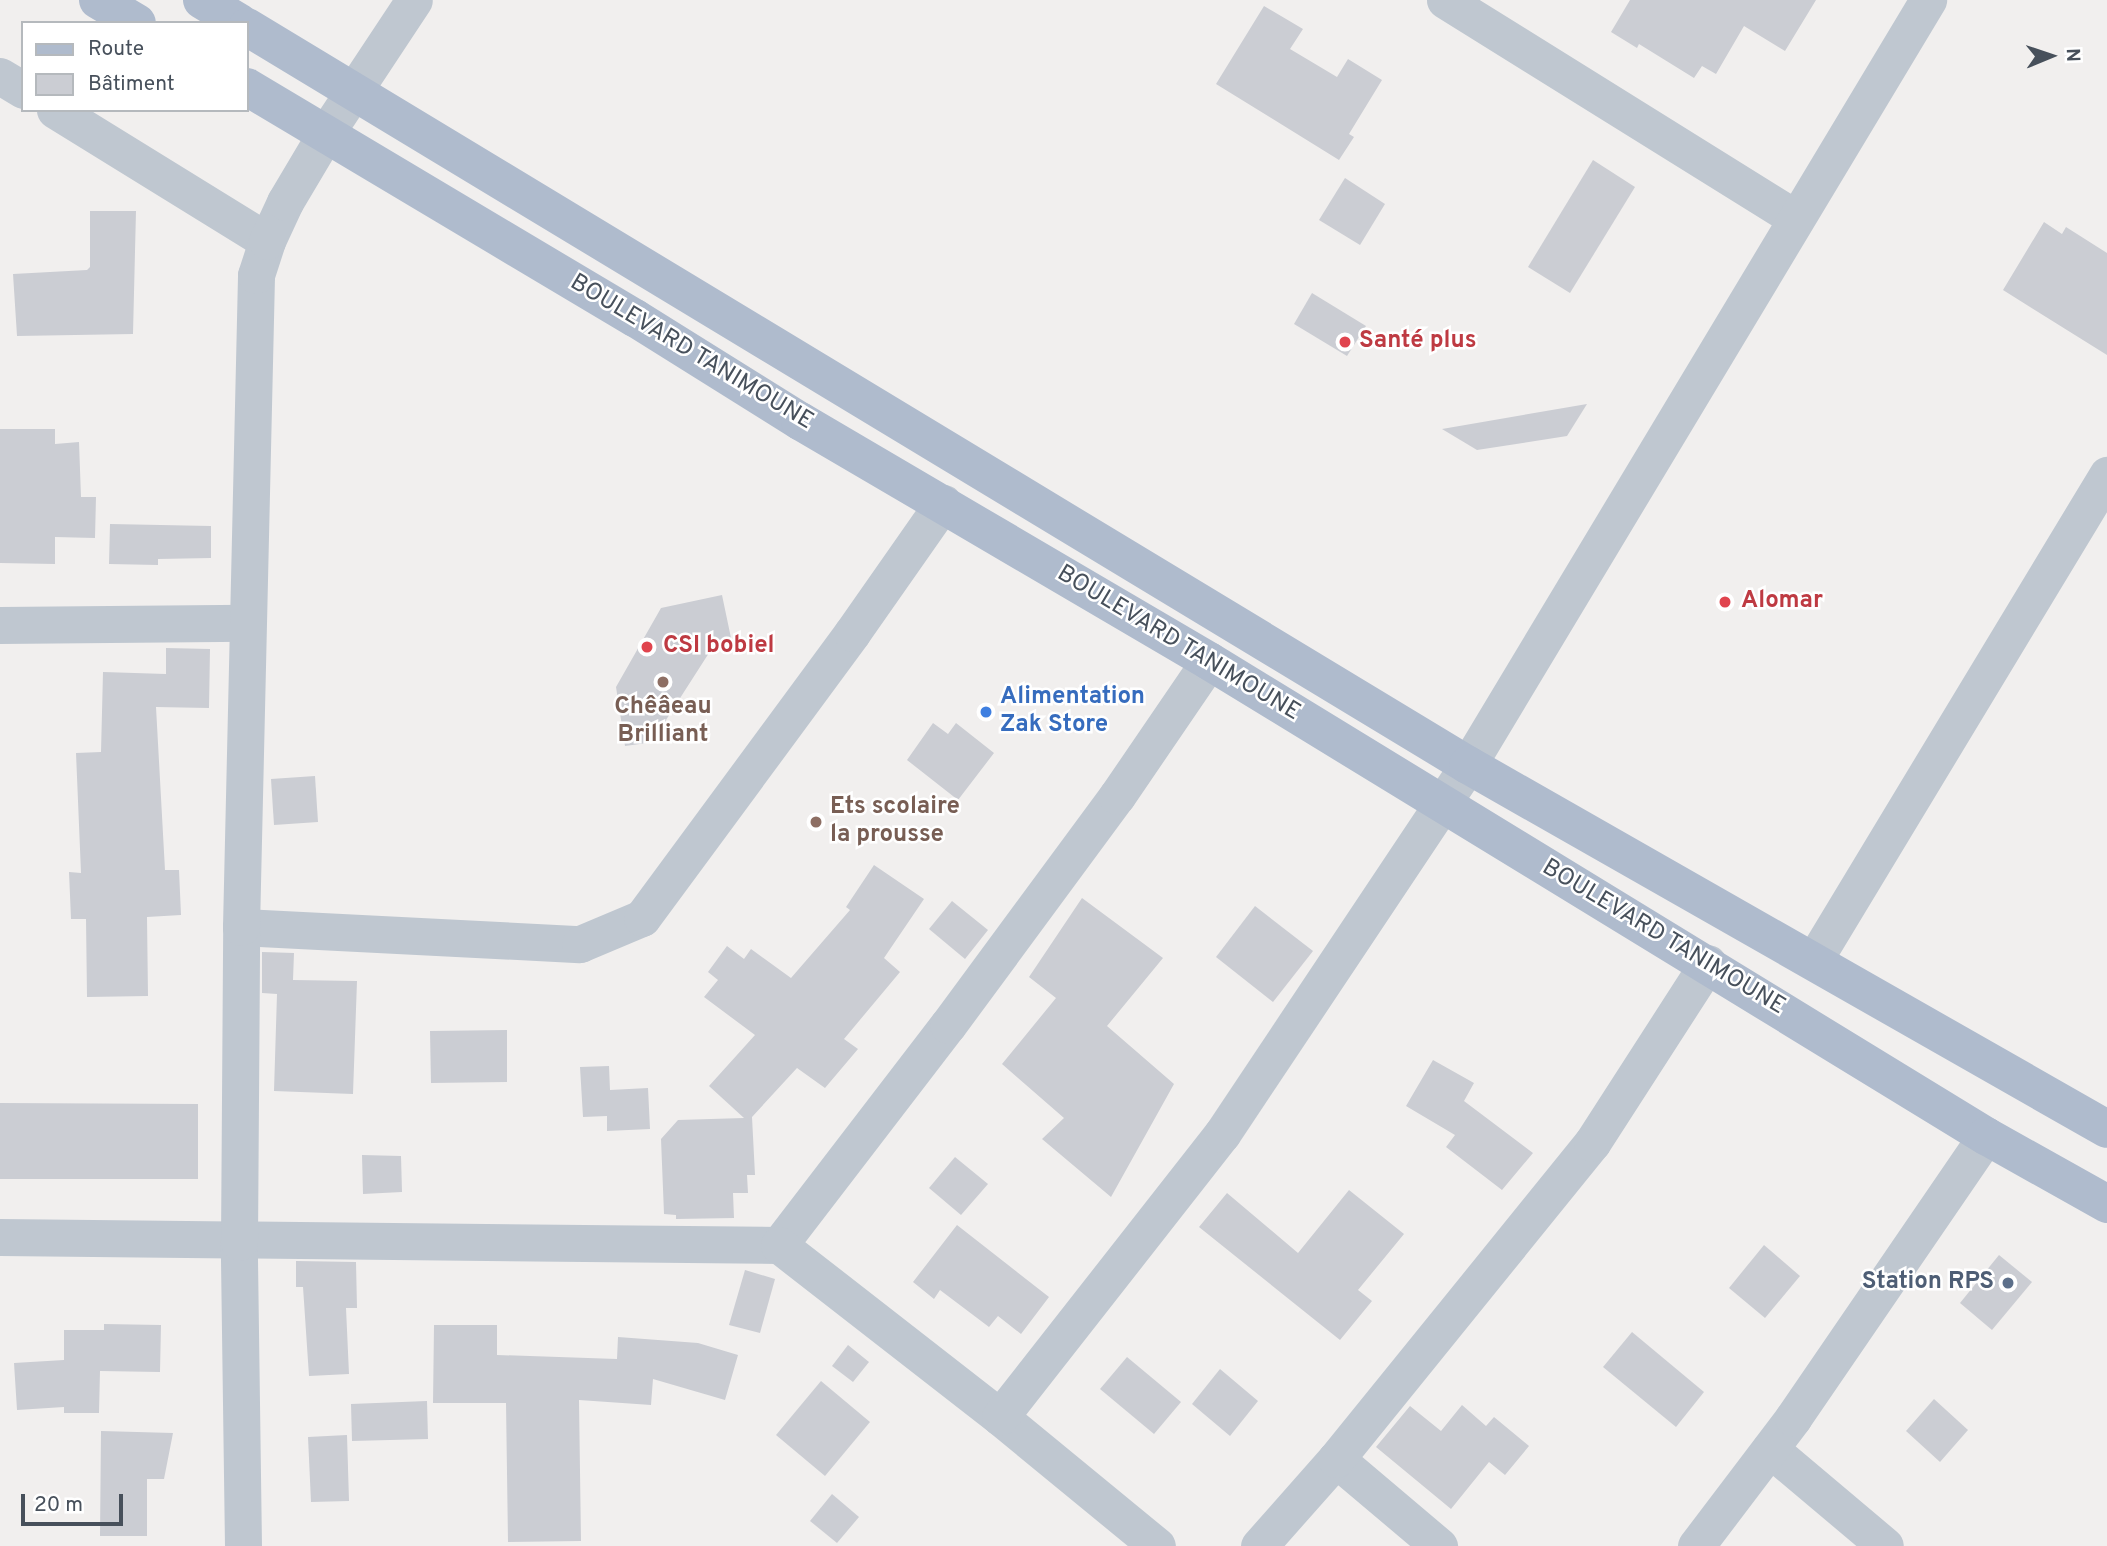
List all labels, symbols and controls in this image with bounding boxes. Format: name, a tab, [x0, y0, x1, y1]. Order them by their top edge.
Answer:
legend	[21, 21, 248, 112]
north arrow	[2016, 21, 2086, 91]
text: Route	[88, 36, 144, 63]
text: N	[2060, 48, 2084, 63]
text: Bâtiment	[88, 71, 175, 98]
street label: BOULEVARD TANIMOUNE	[564, 269, 818, 437]
place label: Santé plus	[1359, 328, 1477, 356]
marker: Santé plus	[1337, 334, 1353, 350]
street label: BOULEVARD TANIMOUNE	[1051, 560, 1305, 728]
place label: Alomar	[1741, 588, 1823, 616]
marker: Alomar	[1715, 592, 1735, 612]
place label: CSI bobiel	[663, 633, 775, 661]
marker: CSI bobiel	[637, 637, 657, 657]
marker: Chêâeau Brilliant	[655, 674, 671, 690]
place label: Alimentation Zak Store	[1000, 684, 1145, 740]
place label: Chêâeau Brilliant	[614, 694, 712, 750]
marker: Alimentation Zak Store	[978, 704, 994, 720]
place label: Ets scolaire la prousse	[830, 794, 960, 850]
marker: Ets scolaire la prousse	[808, 814, 824, 830]
street label: BOULEVARD TANIMOUNE	[1536, 854, 1790, 1022]
place label: Station RPS	[1862, 1269, 1994, 1297]
marker: Station RPS	[2000, 1275, 2016, 1291]
scale bar	[24, 1480, 126, 1524]
text: 20 m	[34, 1492, 83, 1519]

